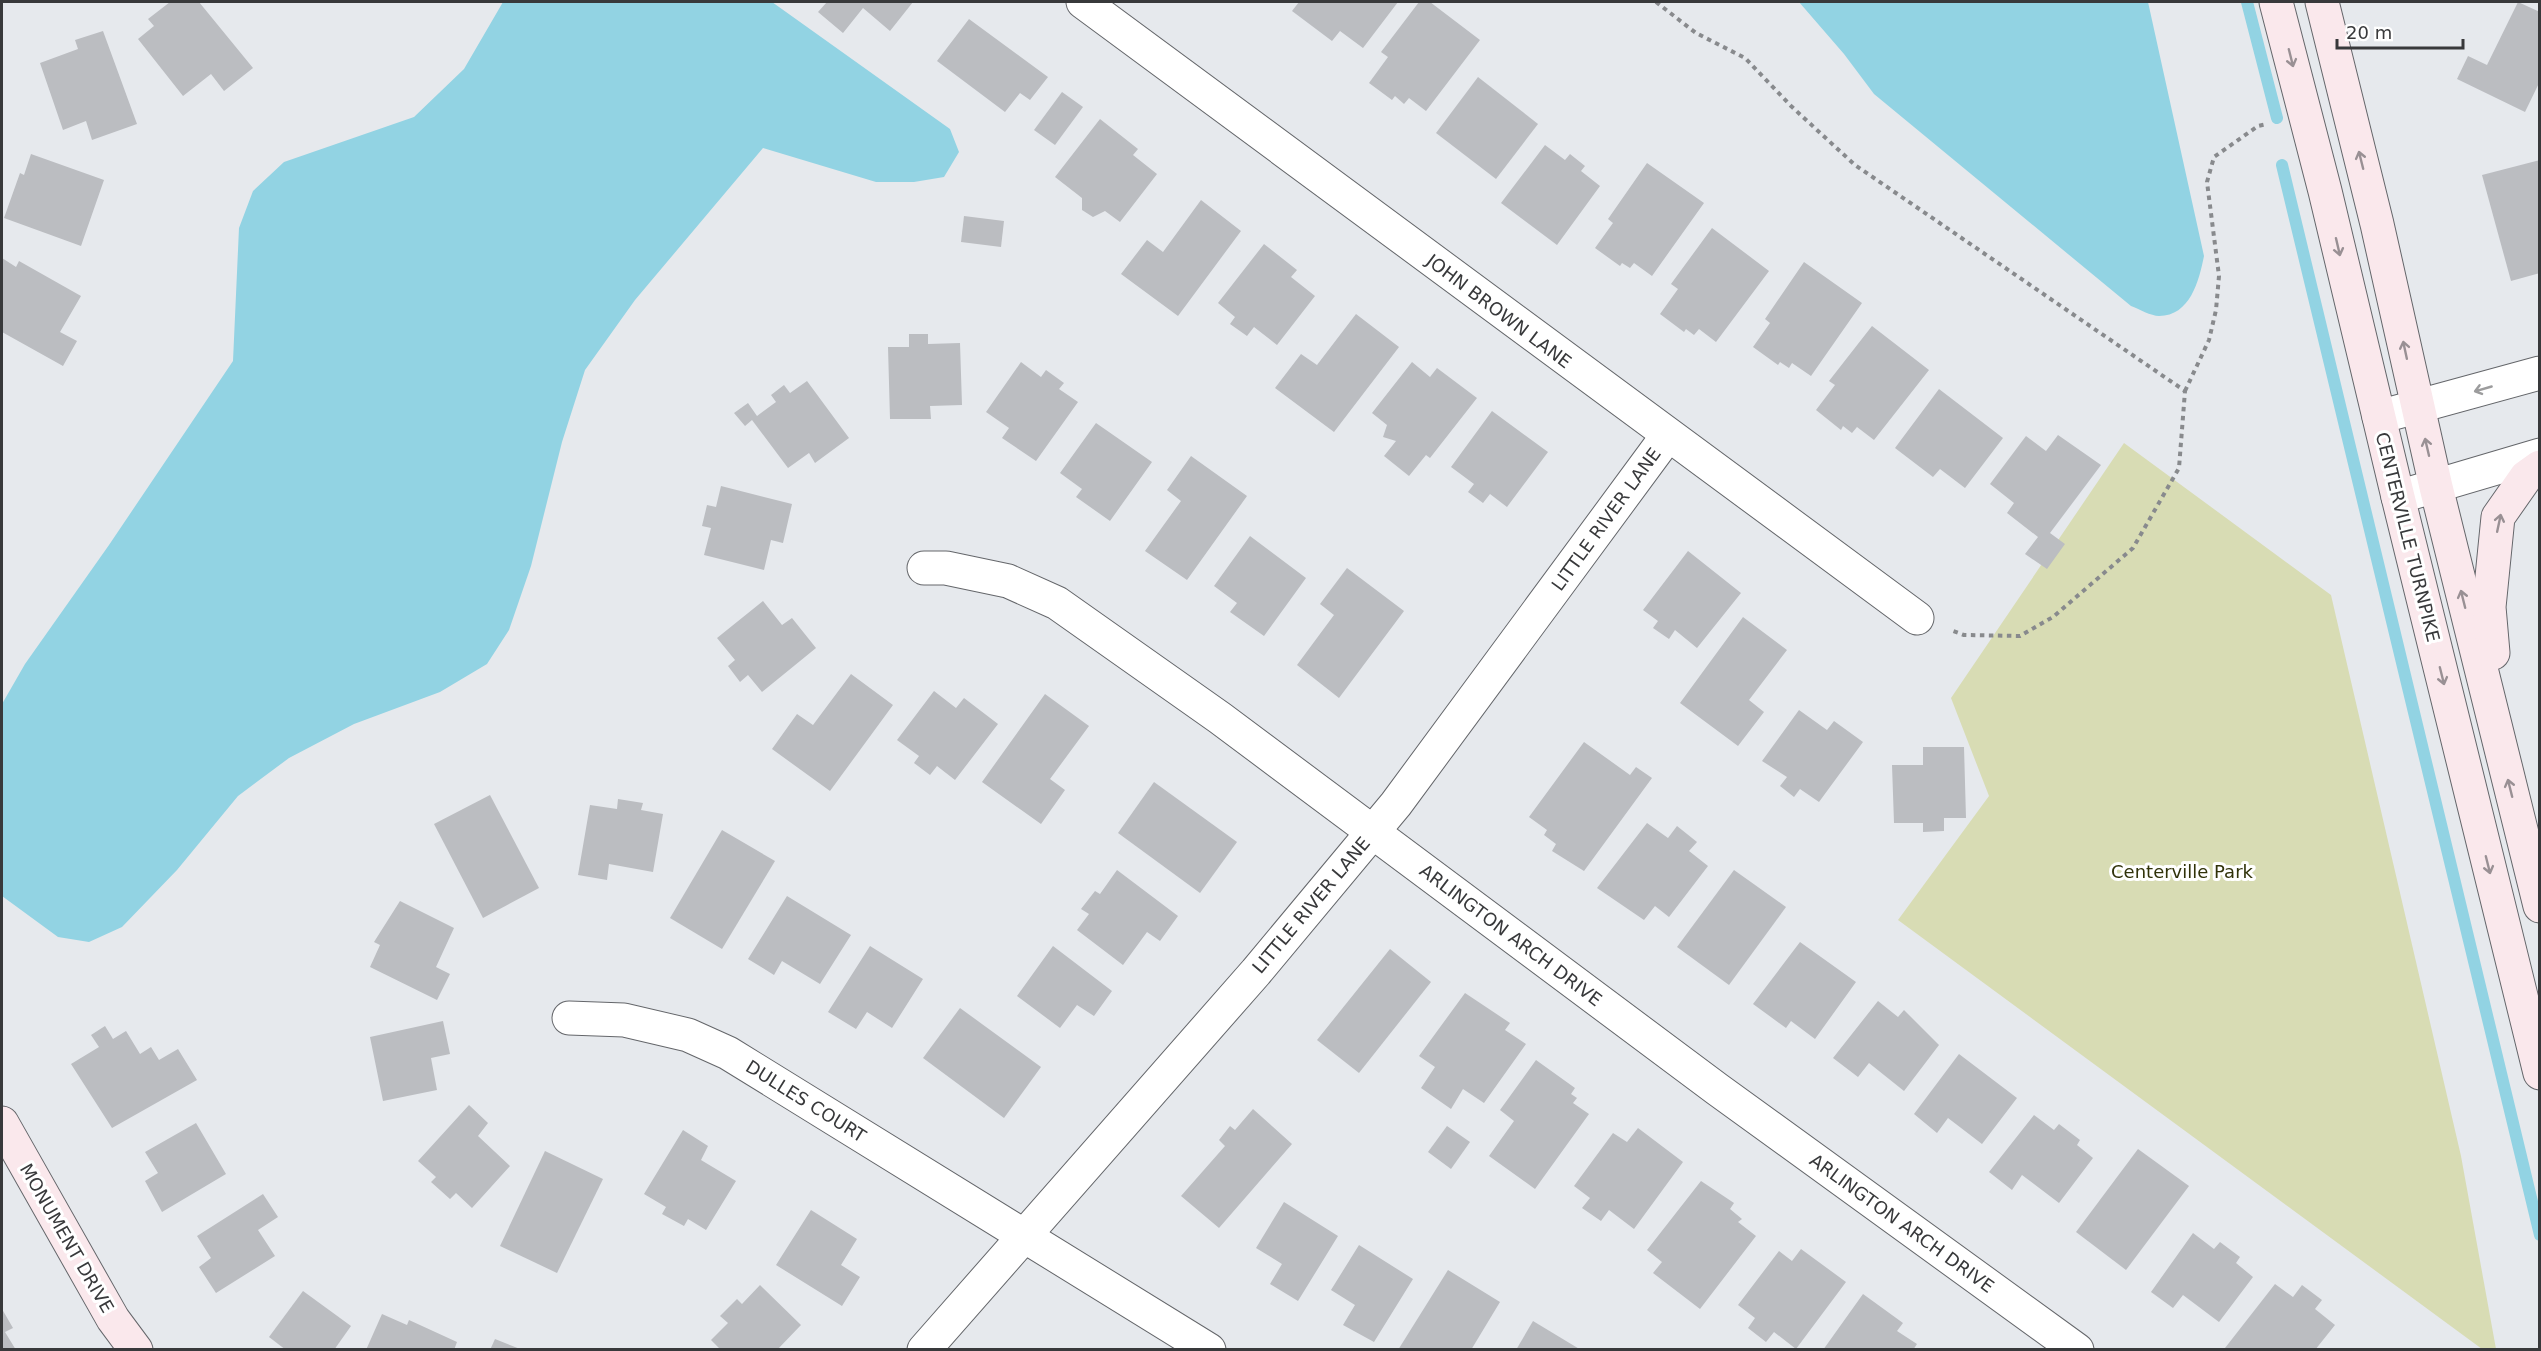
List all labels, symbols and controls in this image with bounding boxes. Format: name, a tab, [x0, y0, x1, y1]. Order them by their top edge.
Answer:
scale bar	[2337, 12, 2463, 50]
text: 20 m	[2346, 22, 2392, 43]
one-way arrow	[2285, 48, 2297, 67]
one-way arrow	[2355, 151, 2367, 170]
one-way arrow	[2333, 237, 2345, 256]
street label: JOHN BROWN LANE	[1422, 249, 1576, 372]
one-way arrow	[2399, 341, 2410, 361]
one-way arrow	[2474, 384, 2493, 395]
street label: CENTERVILLE TURNPIKE	[2372, 430, 2444, 644]
one-way arrow	[2420, 438, 2432, 457]
street label: LITTLE RIVER LANE	[1547, 443, 1665, 595]
one-way arrow	[2494, 514, 2505, 533]
one-way arrow	[2457, 590, 2469, 609]
one-way arrow	[2436, 666, 2448, 685]
one-way arrow	[2503, 779, 2515, 798]
street label: LITTLE RIVER LANE	[1248, 833, 1374, 977]
one-way arrow	[2483, 856, 2495, 875]
street label: ARLINGTON ARCH DRIVE	[1416, 860, 1606, 1010]
park label: Centerville Park	[2111, 861, 2254, 882]
street label: DULLES COURT	[742, 1056, 871, 1147]
street label: ARLINGTON ARCH DRIVE	[1806, 1149, 1998, 1297]
street label: MONUMENT DRIVE	[16, 1160, 118, 1316]

